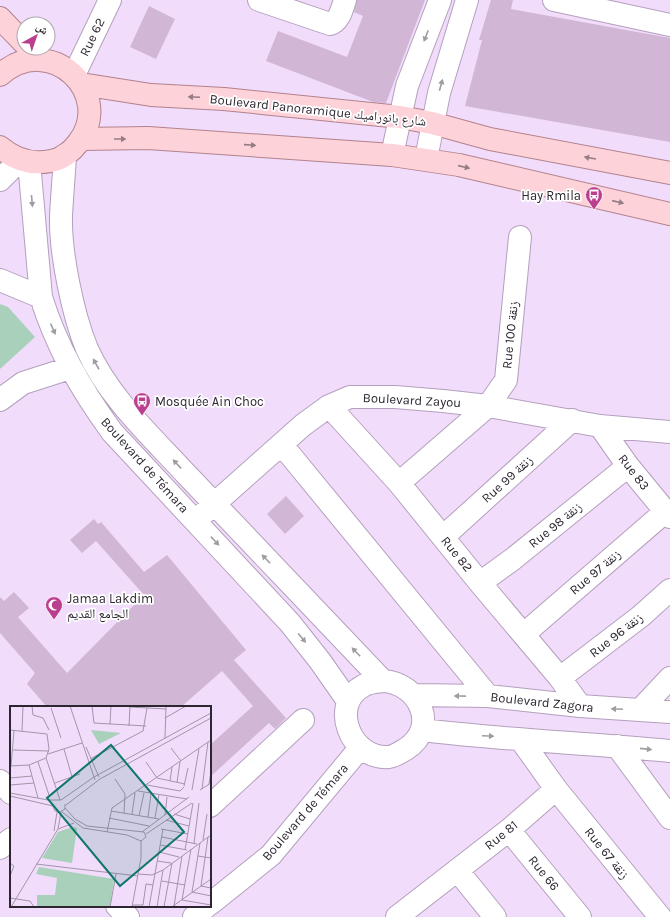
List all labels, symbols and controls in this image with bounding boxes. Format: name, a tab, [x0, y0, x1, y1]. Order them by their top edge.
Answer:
street label: Rue 62	[76, 15, 108, 59]
north arrow	[16, 16, 56, 56]
text: ش	[33, 20, 51, 38]
one-way arrow	[423, 31, 429, 43]
one-way arrow	[438, 79, 444, 91]
street label: Boulevard Panoramique شارع بانوراميك	[209, 91, 427, 131]
one-way arrow	[187, 94, 200, 100]
one-way arrow	[114, 136, 127, 142]
one-way arrow	[244, 141, 256, 148]
one-way arrow	[584, 154, 597, 160]
one-way arrow	[458, 164, 470, 170]
bus stop icon: Hay Rmila	[584, 185, 604, 210]
place label: Hay Rmila	[521, 188, 581, 203]
one-way arrow	[29, 195, 35, 207]
one-way arrow	[612, 200, 624, 206]
street label: Rue 100 زنقة	[499, 300, 522, 370]
one-way arrow	[50, 323, 56, 335]
one-way arrow	[92, 358, 99, 369]
street label: Boulevard Zayou	[362, 390, 462, 410]
bus stop icon: Mosquée Ain Choc	[132, 391, 152, 416]
place label: Mosquée Ain Choc	[155, 394, 264, 410]
street label: Boulevard de Témara	[98, 414, 192, 516]
street label: Rue 83	[615, 451, 653, 493]
street label: Rue 99 زنقة	[478, 452, 536, 506]
one-way arrow	[172, 459, 182, 469]
street label: Rue 98 زنقة	[526, 499, 585, 552]
street label: Rue 82	[438, 533, 476, 575]
one-way arrow	[210, 537, 219, 546]
street label: Rue 97 زنقة	[566, 546, 624, 598]
one-way arrow	[262, 553, 271, 564]
place label: Jamaa Lakdim الجامع القديم	[67, 591, 153, 623]
mosque icon: Jamaa Lakdim الجامع القديم	[44, 595, 64, 620]
street label: Rue 96 زنقة	[586, 610, 646, 661]
one-way arrow	[298, 632, 307, 643]
one-way arrow	[352, 647, 361, 657]
street label: Boulevard Zagora	[490, 689, 594, 715]
one-way arrow	[454, 692, 466, 699]
inset map	[10, 706, 211, 907]
one-way arrow	[611, 706, 623, 713]
one-way arrow	[482, 733, 494, 740]
one-way arrow	[640, 746, 652, 752]
street label: Boulevard de Témara	[259, 761, 351, 863]
street label: Rue 81	[482, 817, 520, 853]
street label: Rue 67 زنقة	[581, 824, 632, 882]
street label: Rue 66	[525, 853, 563, 893]

